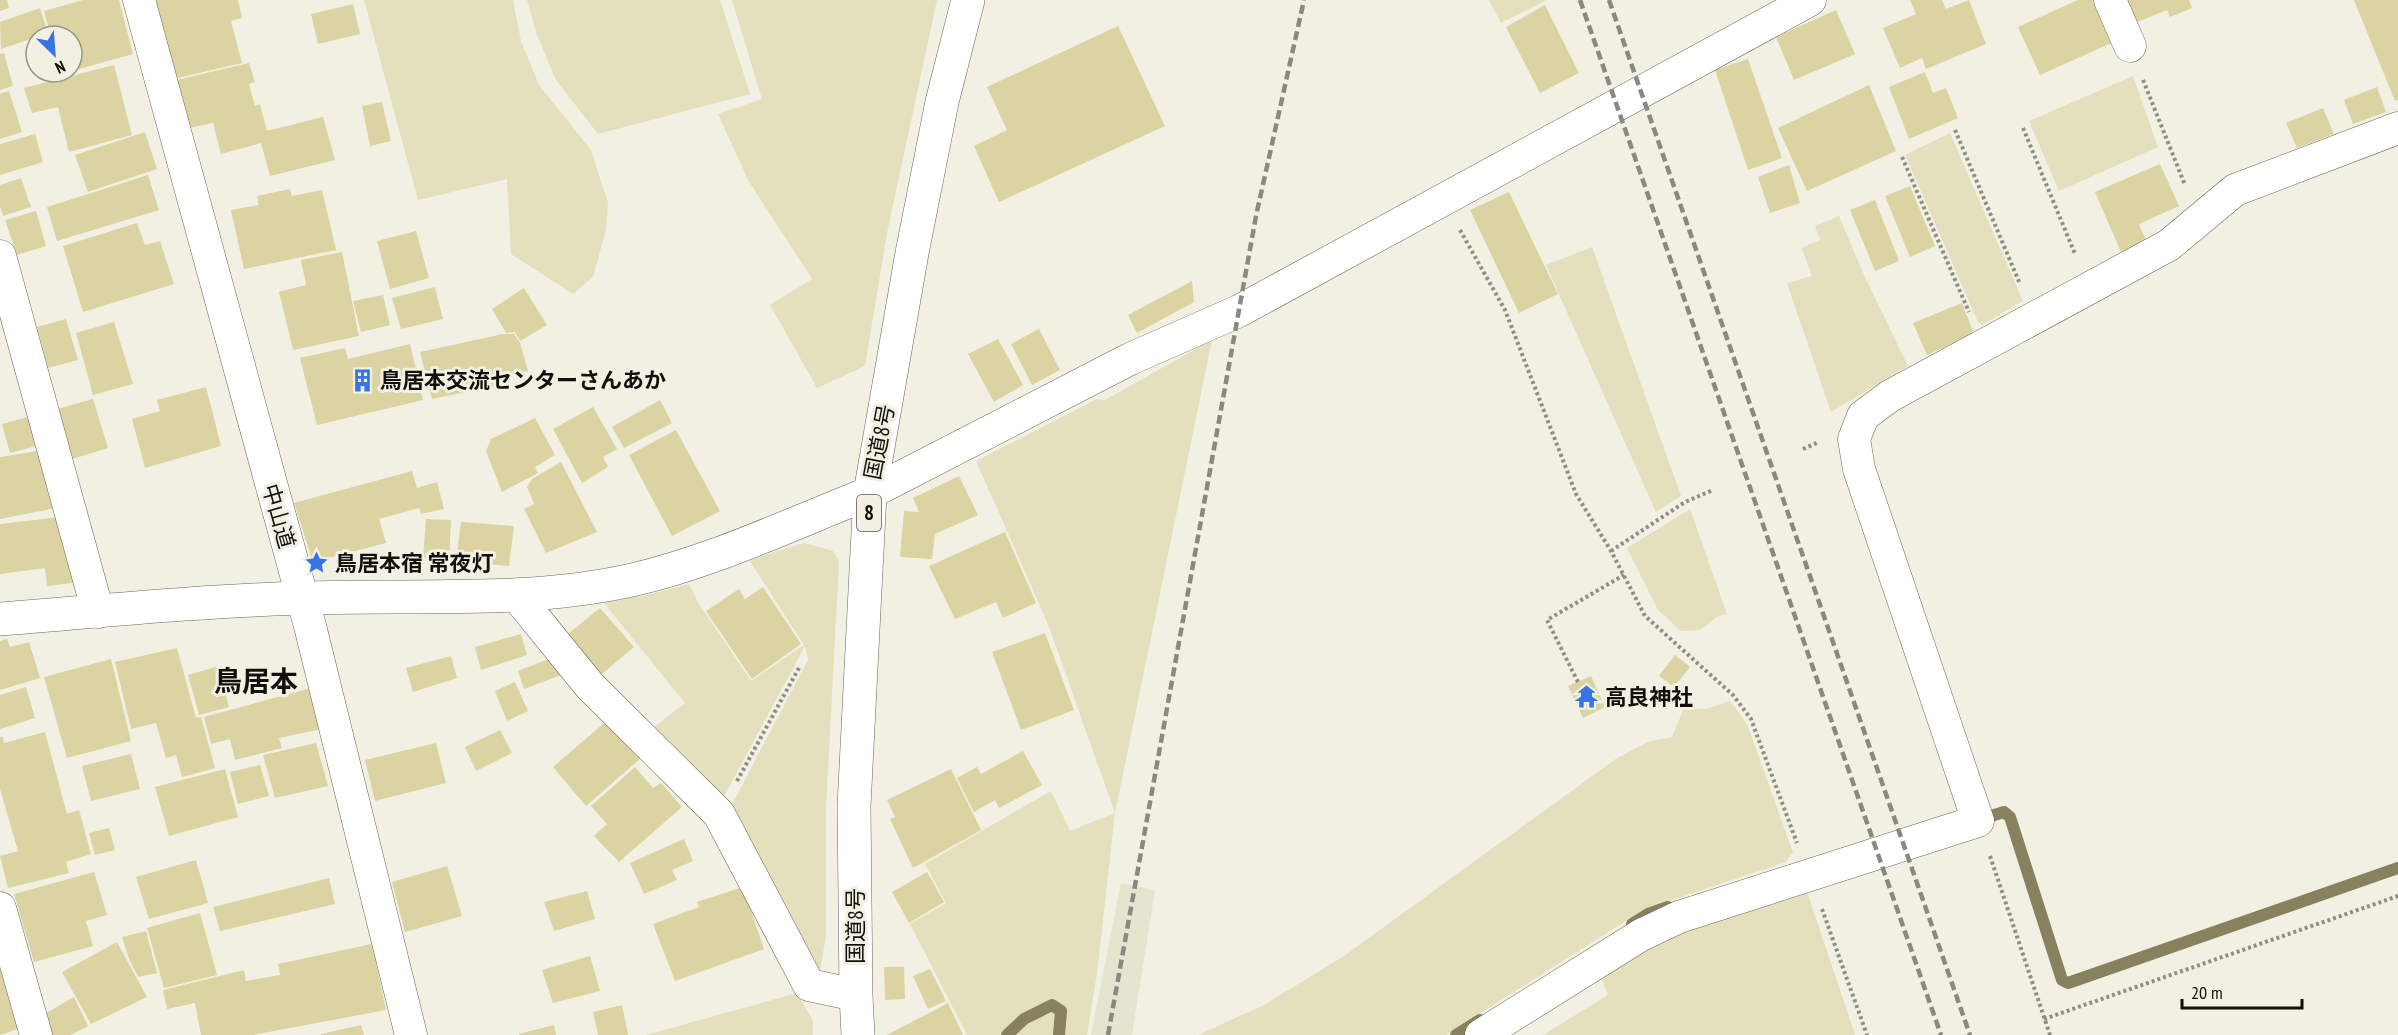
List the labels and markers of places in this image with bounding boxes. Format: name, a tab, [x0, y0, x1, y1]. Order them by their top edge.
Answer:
place label: 鳥居本交流センターさんあか	[380, 366, 666, 394]
building icon: 鳥居本交流センターさんあか	[349, 367, 375, 393]
place label: 鳥居本宿 常夜灯	[335, 549, 494, 577]
place icon: 鳥居本宿 常夜灯	[304, 550, 330, 576]
place label: 高良神社	[1605, 683, 1693, 711]
temple icon: 高良神社	[1574, 684, 1600, 710]

